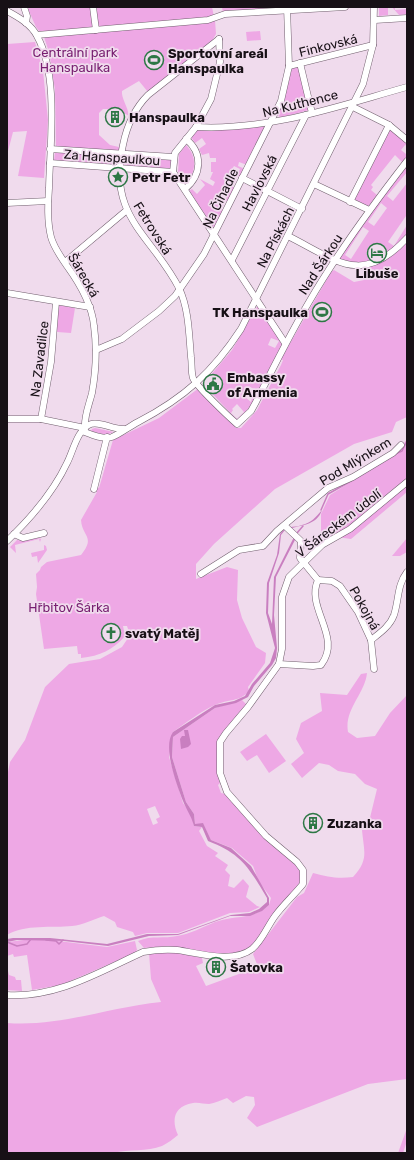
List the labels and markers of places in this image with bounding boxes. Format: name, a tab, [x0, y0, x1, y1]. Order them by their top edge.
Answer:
place label: Sportovní areál Hanspaulka	[168, 46, 268, 76]
sports icon: Sportovní areál Hanspaulka	[143, 49, 165, 71]
building icon: Hanspaulka	[104, 106, 126, 128]
place label: Hanspaulka	[129, 110, 205, 125]
place icon: Petr Fetr	[107, 166, 129, 188]
place label: Petr Fetr	[132, 170, 191, 185]
hotel icon: Libuše	[366, 242, 388, 264]
place label: Libuše	[356, 266, 399, 281]
sports icon: TK Hanspaulka	[311, 301, 333, 323]
place label: TK Hanspaulka	[213, 305, 308, 320]
place label: Embassy of Armenia	[227, 370, 297, 400]
public building icon: Embassy of Armenia	[202, 373, 224, 395]
church icon: svatý Matěj	[100, 622, 122, 644]
place label: svatý Matěj	[125, 626, 199, 641]
building icon: Zuzanka	[302, 812, 324, 834]
place label: Zuzanka	[327, 816, 382, 831]
building icon: Šatovka	[205, 956, 227, 978]
place label: Šatovka	[230, 960, 283, 975]

